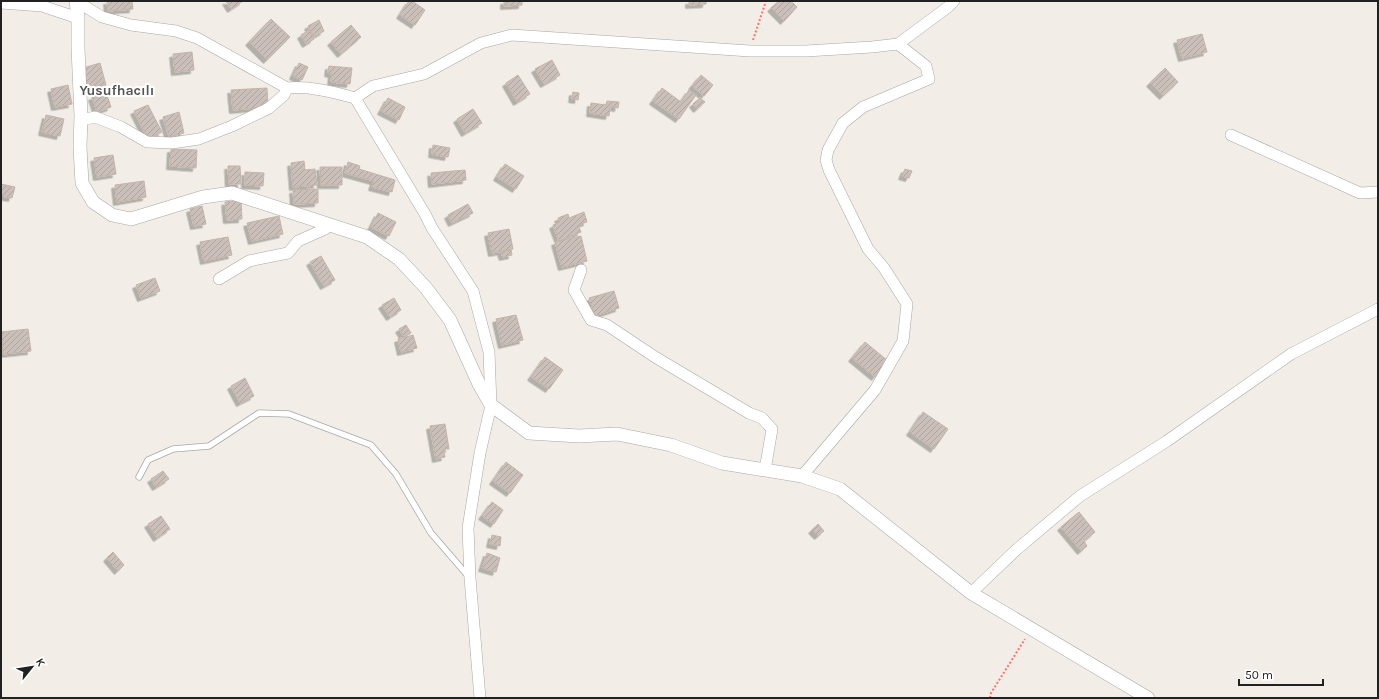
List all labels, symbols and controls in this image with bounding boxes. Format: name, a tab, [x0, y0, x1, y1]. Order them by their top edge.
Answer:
district label: Yusufhacılı	[80, 82, 154, 99]
north arrow	[12, 647, 52, 687]
text: K	[33, 656, 48, 669]
scale bar	[1239, 661, 1323, 687]
text: 50 m	[1245, 668, 1273, 682]

